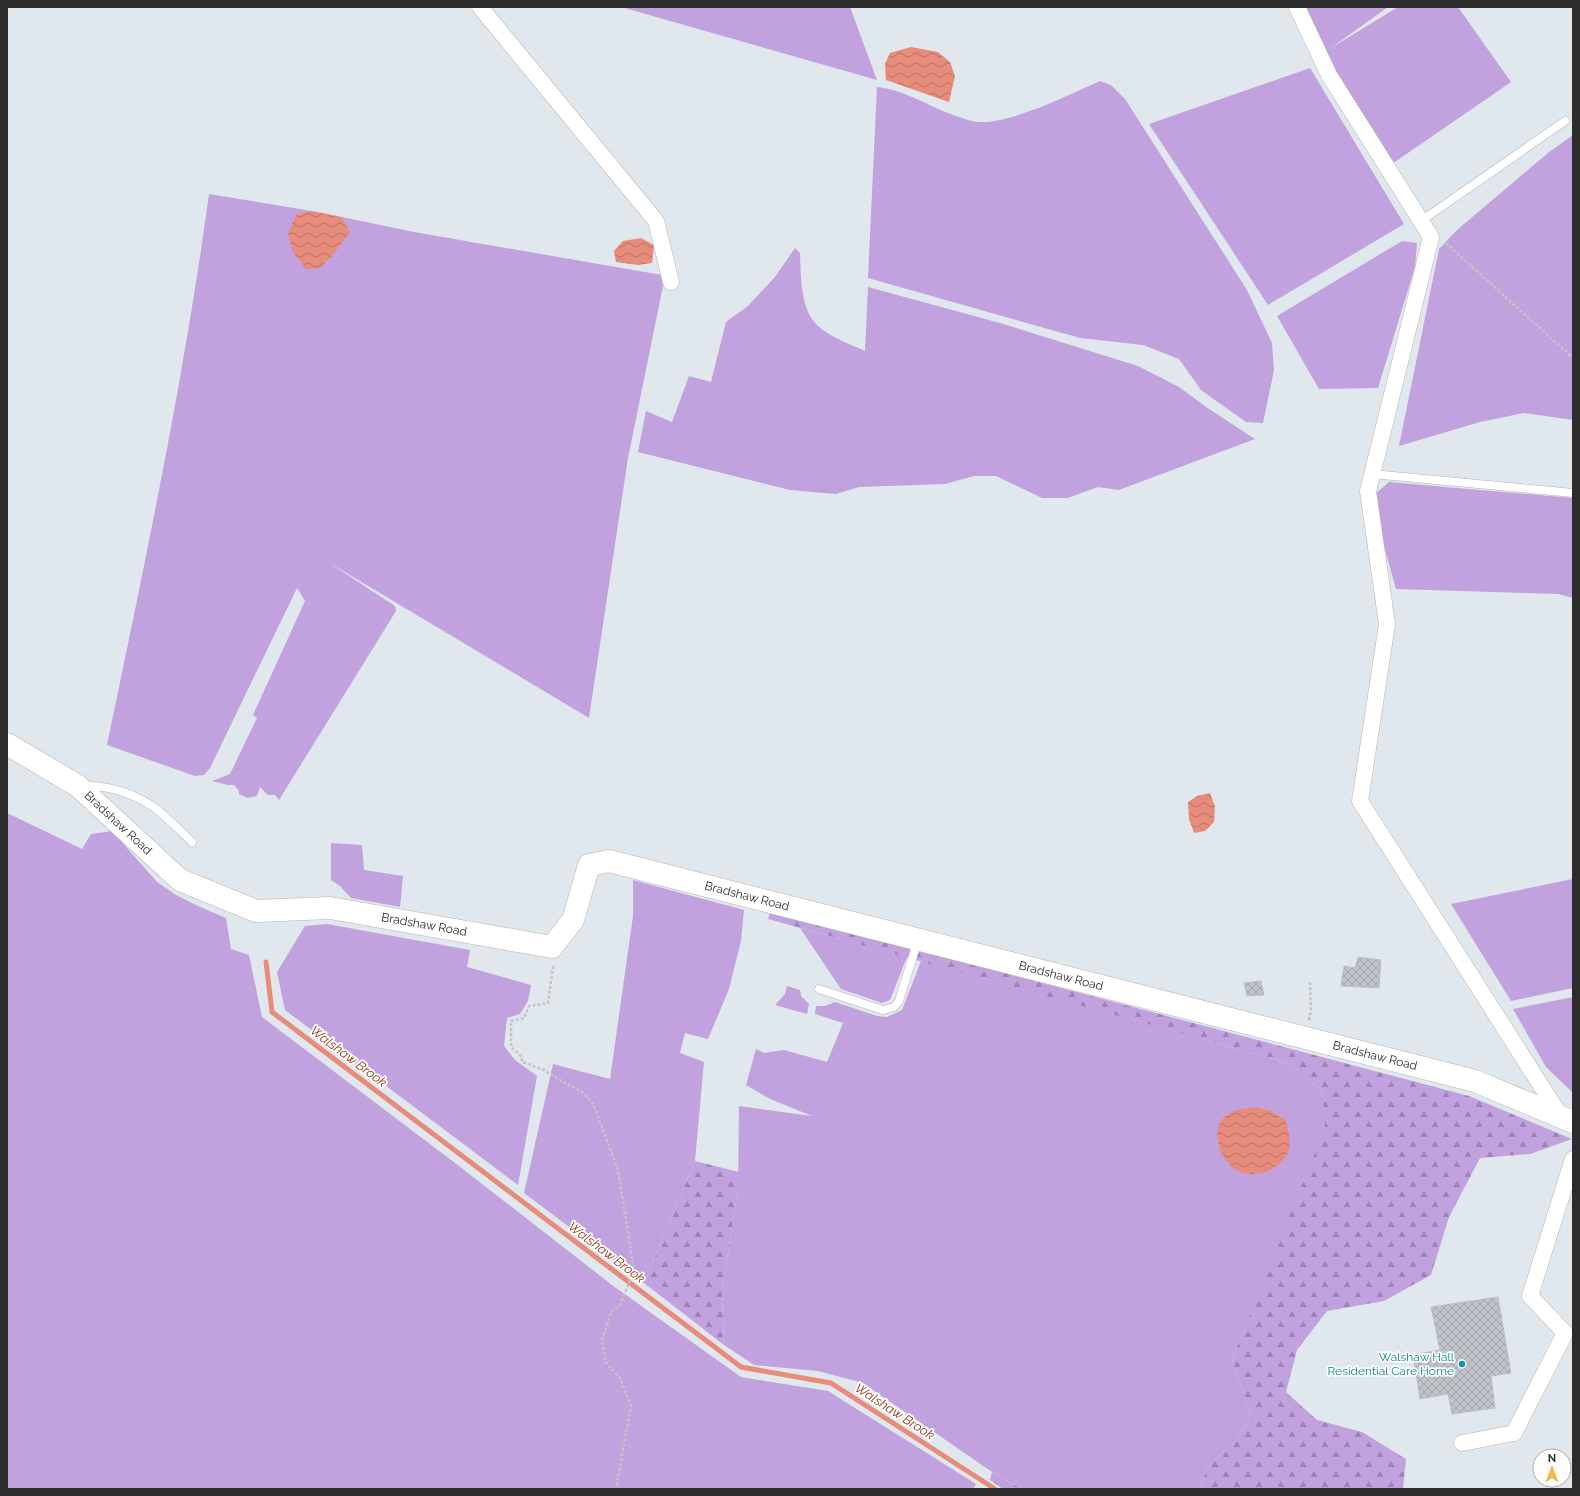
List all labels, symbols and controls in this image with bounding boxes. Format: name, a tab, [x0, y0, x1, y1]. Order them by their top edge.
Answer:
street label: Bradshaw Road	[81, 788, 155, 857]
street label: Bradshaw Road	[703, 879, 791, 914]
street label: Bradshaw Road	[380, 910, 468, 939]
street label: Bradshaw Road	[1017, 958, 1105, 993]
water label: Walshaw Brook	[308, 1023, 390, 1090]
street label: Bradshaw Road	[1331, 1038, 1419, 1073]
water label: Walshaw Brook	[566, 1219, 648, 1286]
place label: Walshaw Hall Residential Care Home	[1327, 1350, 1455, 1378]
marker: Walshaw Hall Residential Care Home	[1457, 1359, 1467, 1369]
water label: Walshaw Brook	[852, 1380, 937, 1443]
north arrow	[1532, 1448, 1572, 1488]
text: N	[1548, 1452, 1556, 1465]

